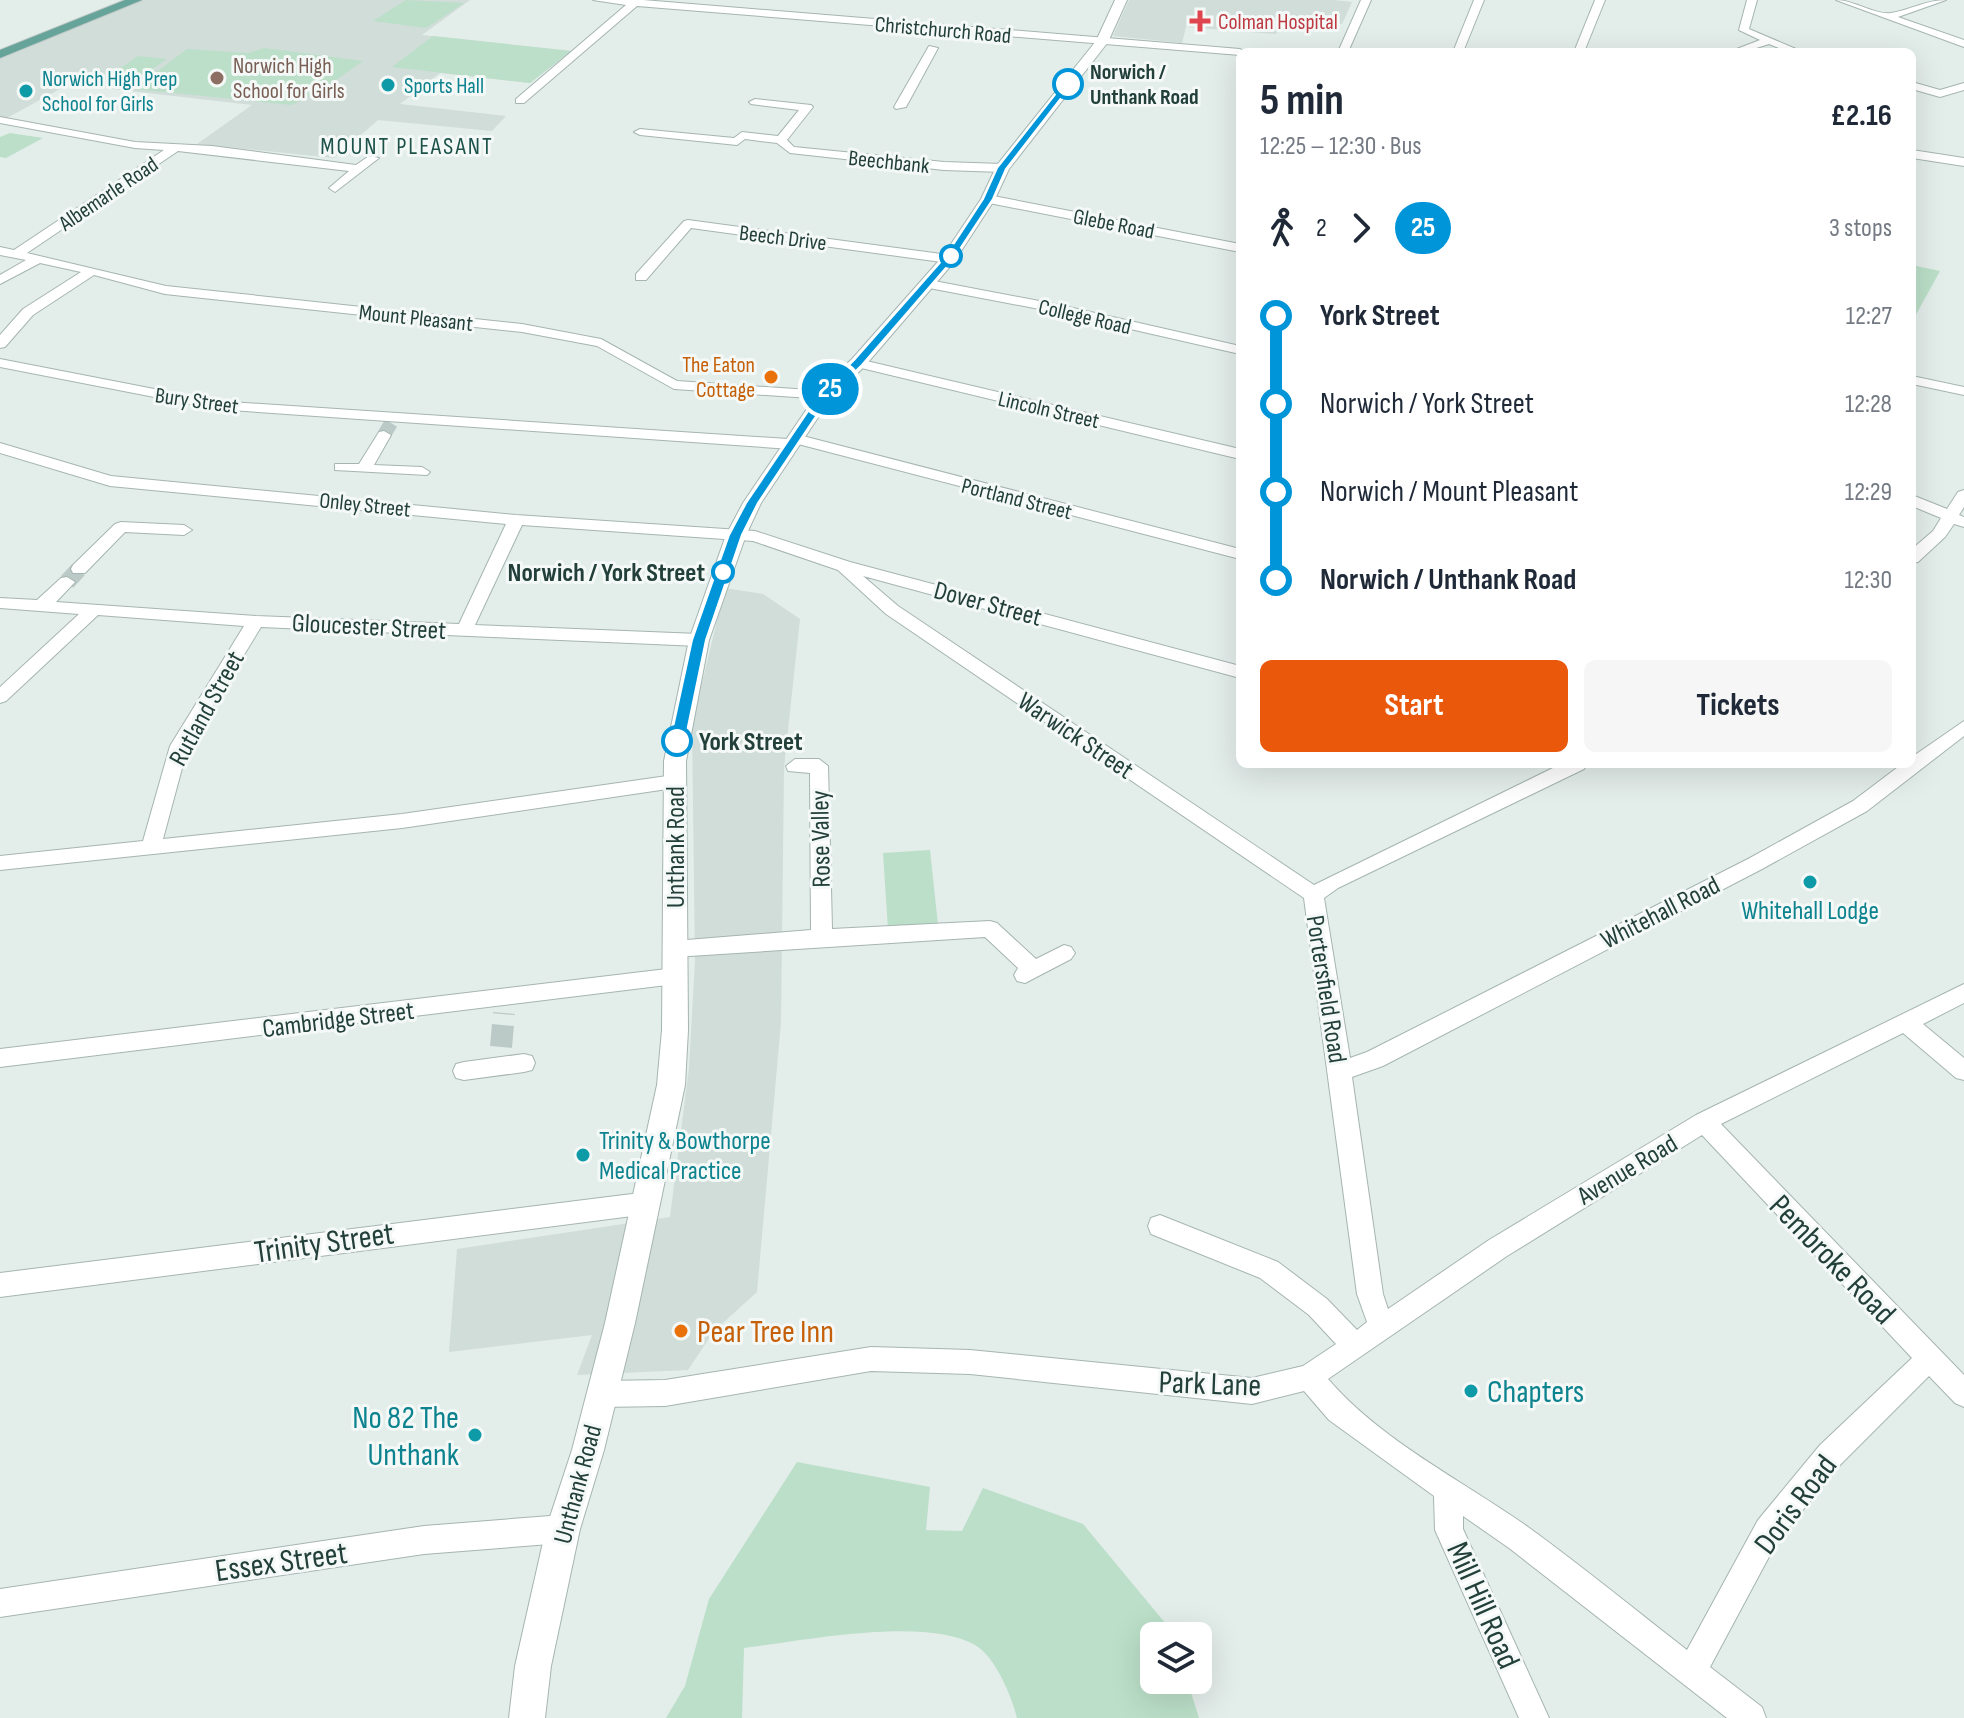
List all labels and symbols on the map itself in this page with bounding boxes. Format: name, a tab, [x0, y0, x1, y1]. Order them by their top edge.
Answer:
place label: Colman Hospital	[1218, 9, 1338, 36]
marker: Colman Hospital	[1189, 10, 1211, 32]
street label: Christchurch Road	[874, 11, 1012, 50]
place label: Norwich High School for Girls	[233, 53, 345, 105]
place label: Norwich / Unthank Road	[1090, 59, 1199, 111]
place label: Norwich High Prep School for Girls	[42, 66, 177, 118]
marker: Norwich High School for Girls	[208, 69, 226, 87]
marker: Norwich / Unthank Road	[1053, 69, 1083, 99]
place label: Sports Hall	[404, 73, 484, 100]
marker: Sports Hall	[379, 76, 397, 94]
marker: Norwich High Prep School for Girls	[17, 82, 35, 100]
district label: MOUNT PLEASANT	[320, 132, 494, 161]
street label: Beechbank	[847, 145, 931, 180]
street label: Albemarle Road	[53, 151, 164, 238]
street label: Glebe Road	[1071, 203, 1157, 246]
street label: Beech Drive	[738, 220, 828, 257]
unlabelled marker	[940, 245, 962, 267]
street label: College Road	[1036, 294, 1134, 341]
street label: Mount Pleasant	[358, 299, 474, 338]
place label: The Eaton Cottage	[682, 352, 755, 404]
line badge: 25	[794, 363, 866, 415]
marker: The Eaton Cottage	[762, 368, 780, 386]
street label: Bury Street	[153, 382, 240, 421]
street label: Lincoln Street	[995, 386, 1102, 435]
street label: Portland Street	[959, 473, 1075, 526]
street label: Onley Street	[318, 487, 412, 524]
place label: Norwich / York Street	[508, 558, 705, 589]
marker: Norwich / York Street	[712, 561, 734, 583]
street label: Dover Street	[930, 575, 1045, 634]
street label: Gloucester Street	[291, 608, 447, 647]
street label: Rutland Street	[163, 646, 252, 772]
street label: Warwick Street	[1011, 686, 1139, 786]
marker: York Street	[662, 726, 692, 756]
place label: York Street	[699, 727, 803, 758]
street label: Unthank Road	[661, 786, 692, 908]
street label: Rose Valley	[805, 790, 838, 888]
street label: Whitehall Road	[1596, 870, 1725, 957]
marker: Whitehall Lodge	[1801, 873, 1819, 891]
place label: Whitehall Lodge	[1741, 896, 1879, 927]
street label: Portersfield Road	[1299, 913, 1352, 1065]
street label: Cambridge Street	[261, 996, 416, 1045]
place label: Trinity & Bowthorpe Medical Practice	[599, 1126, 771, 1187]
street label: Avenue Road	[1571, 1128, 1683, 1213]
marker: Trinity & Bowthorpe Medical Practice	[574, 1146, 592, 1164]
street label: Pembroke Road	[1761, 1187, 1903, 1333]
street label: Trinity Street	[252, 1214, 396, 1273]
place label: Pear Tree Inn	[697, 1313, 834, 1352]
marker: Pear Tree Inn	[672, 1322, 690, 1340]
street label: Park Lane	[1158, 1363, 1262, 1406]
place label: Chapters	[1487, 1373, 1584, 1412]
marker: Chapters	[1462, 1382, 1480, 1400]
place label: No 82 The Unthank	[352, 1399, 459, 1475]
street label: Unthank Road	[548, 1422, 609, 1547]
marker: No 82 The Unthank	[466, 1426, 484, 1444]
street label: Doris Road	[1746, 1448, 1846, 1562]
street label: Essex Street	[213, 1534, 350, 1591]
street label: Mill Hill Road	[1437, 1536, 1528, 1675]

